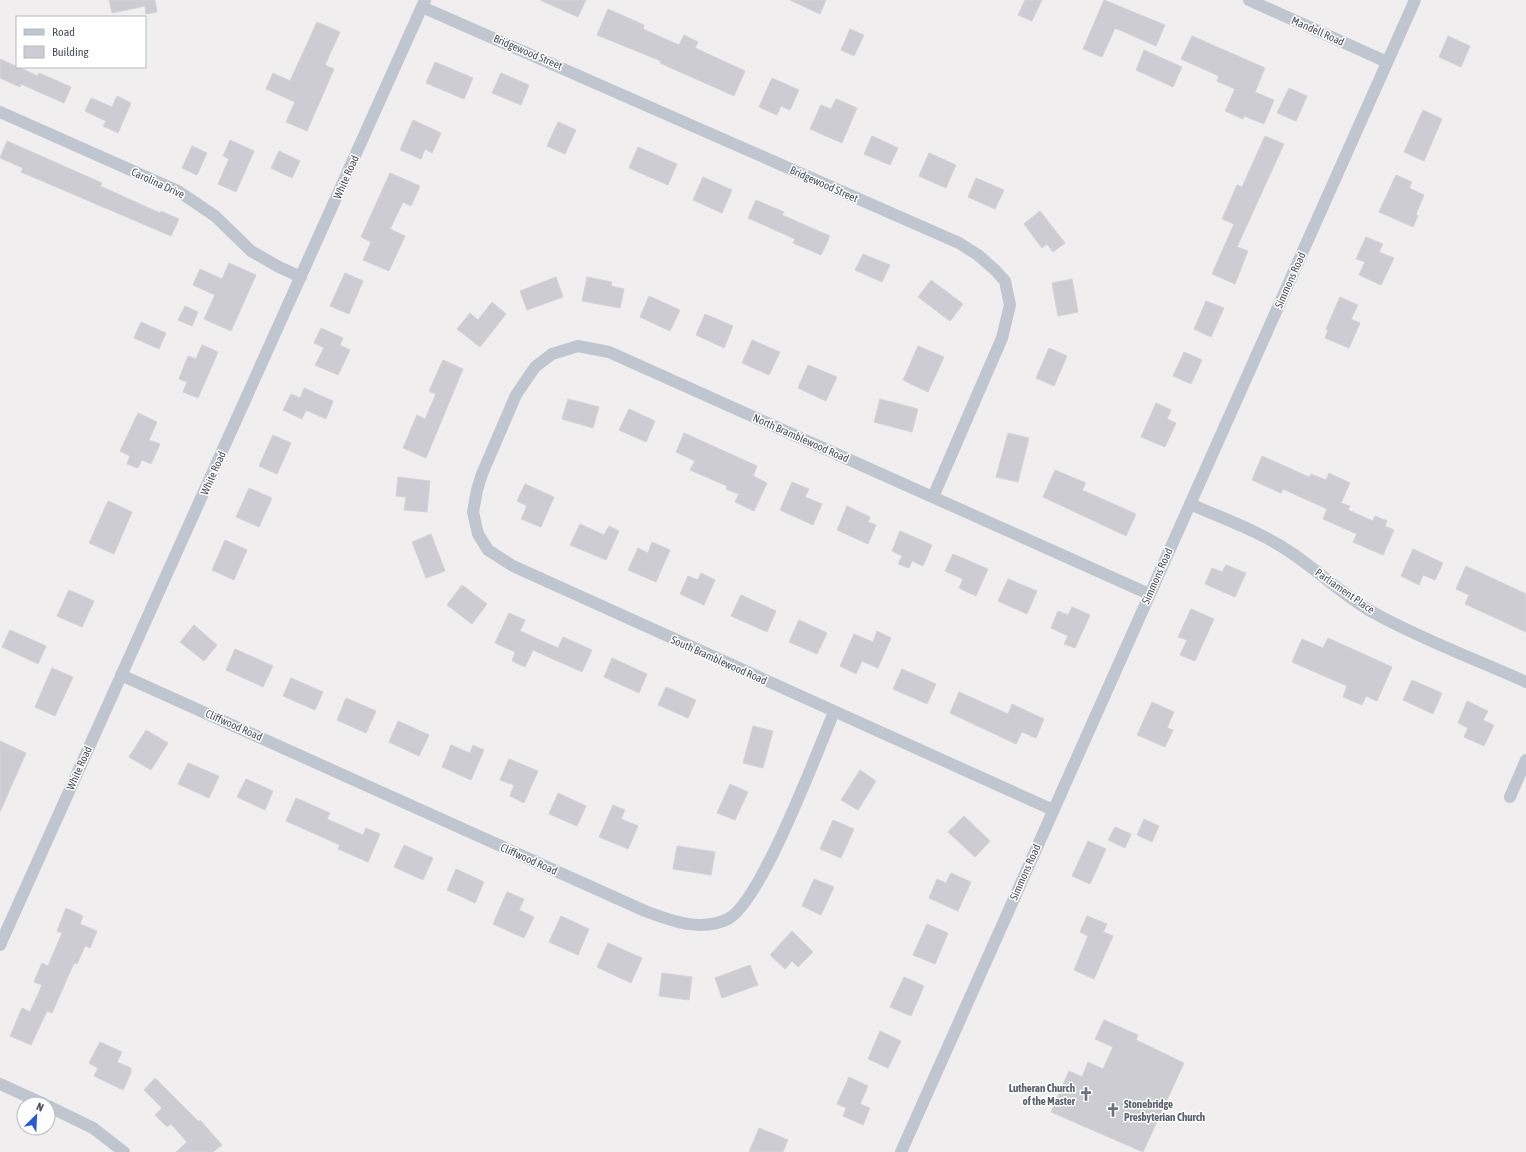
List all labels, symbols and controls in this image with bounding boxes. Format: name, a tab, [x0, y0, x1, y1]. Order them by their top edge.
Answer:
street label: Mandell Road	[1290, 14, 1346, 48]
legend	[16, 16, 146, 68]
text: Road	[52, 25, 75, 39]
street label: Bridgewood Street	[492, 32, 564, 72]
text: Building	[52, 45, 90, 59]
street label: White Road	[331, 153, 361, 201]
street label: Bridgewood Street	[788, 164, 860, 204]
street label: Carolina Drive	[130, 165, 186, 201]
street label: Simmons Road	[1272, 250, 1308, 310]
street label: North Bramblewood Road	[751, 411, 851, 465]
street label: White Road	[198, 449, 228, 497]
street label: Simmons Road	[1139, 546, 1175, 606]
street label: Parliament Place	[1313, 566, 1377, 616]
street label: South Bramblewood Road	[669, 633, 769, 687]
street label: Cliffwood Road	[204, 707, 264, 743]
street label: White Road	[64, 744, 94, 792]
street label: Cliffwood Road	[499, 841, 559, 877]
street label: Simmons Road	[1007, 842, 1043, 902]
place label: Lutheran Church of the Master	[1009, 1082, 1076, 1107]
church icon: Lutheran Church of the Master	[1078, 1086, 1094, 1102]
north arrow	[16, 1096, 56, 1136]
place label: Stonebridge Presbyterian Church	[1124, 1098, 1205, 1123]
text: N	[35, 1100, 45, 1114]
church icon: Stonebridge Presbyterian Church	[1105, 1102, 1121, 1118]

